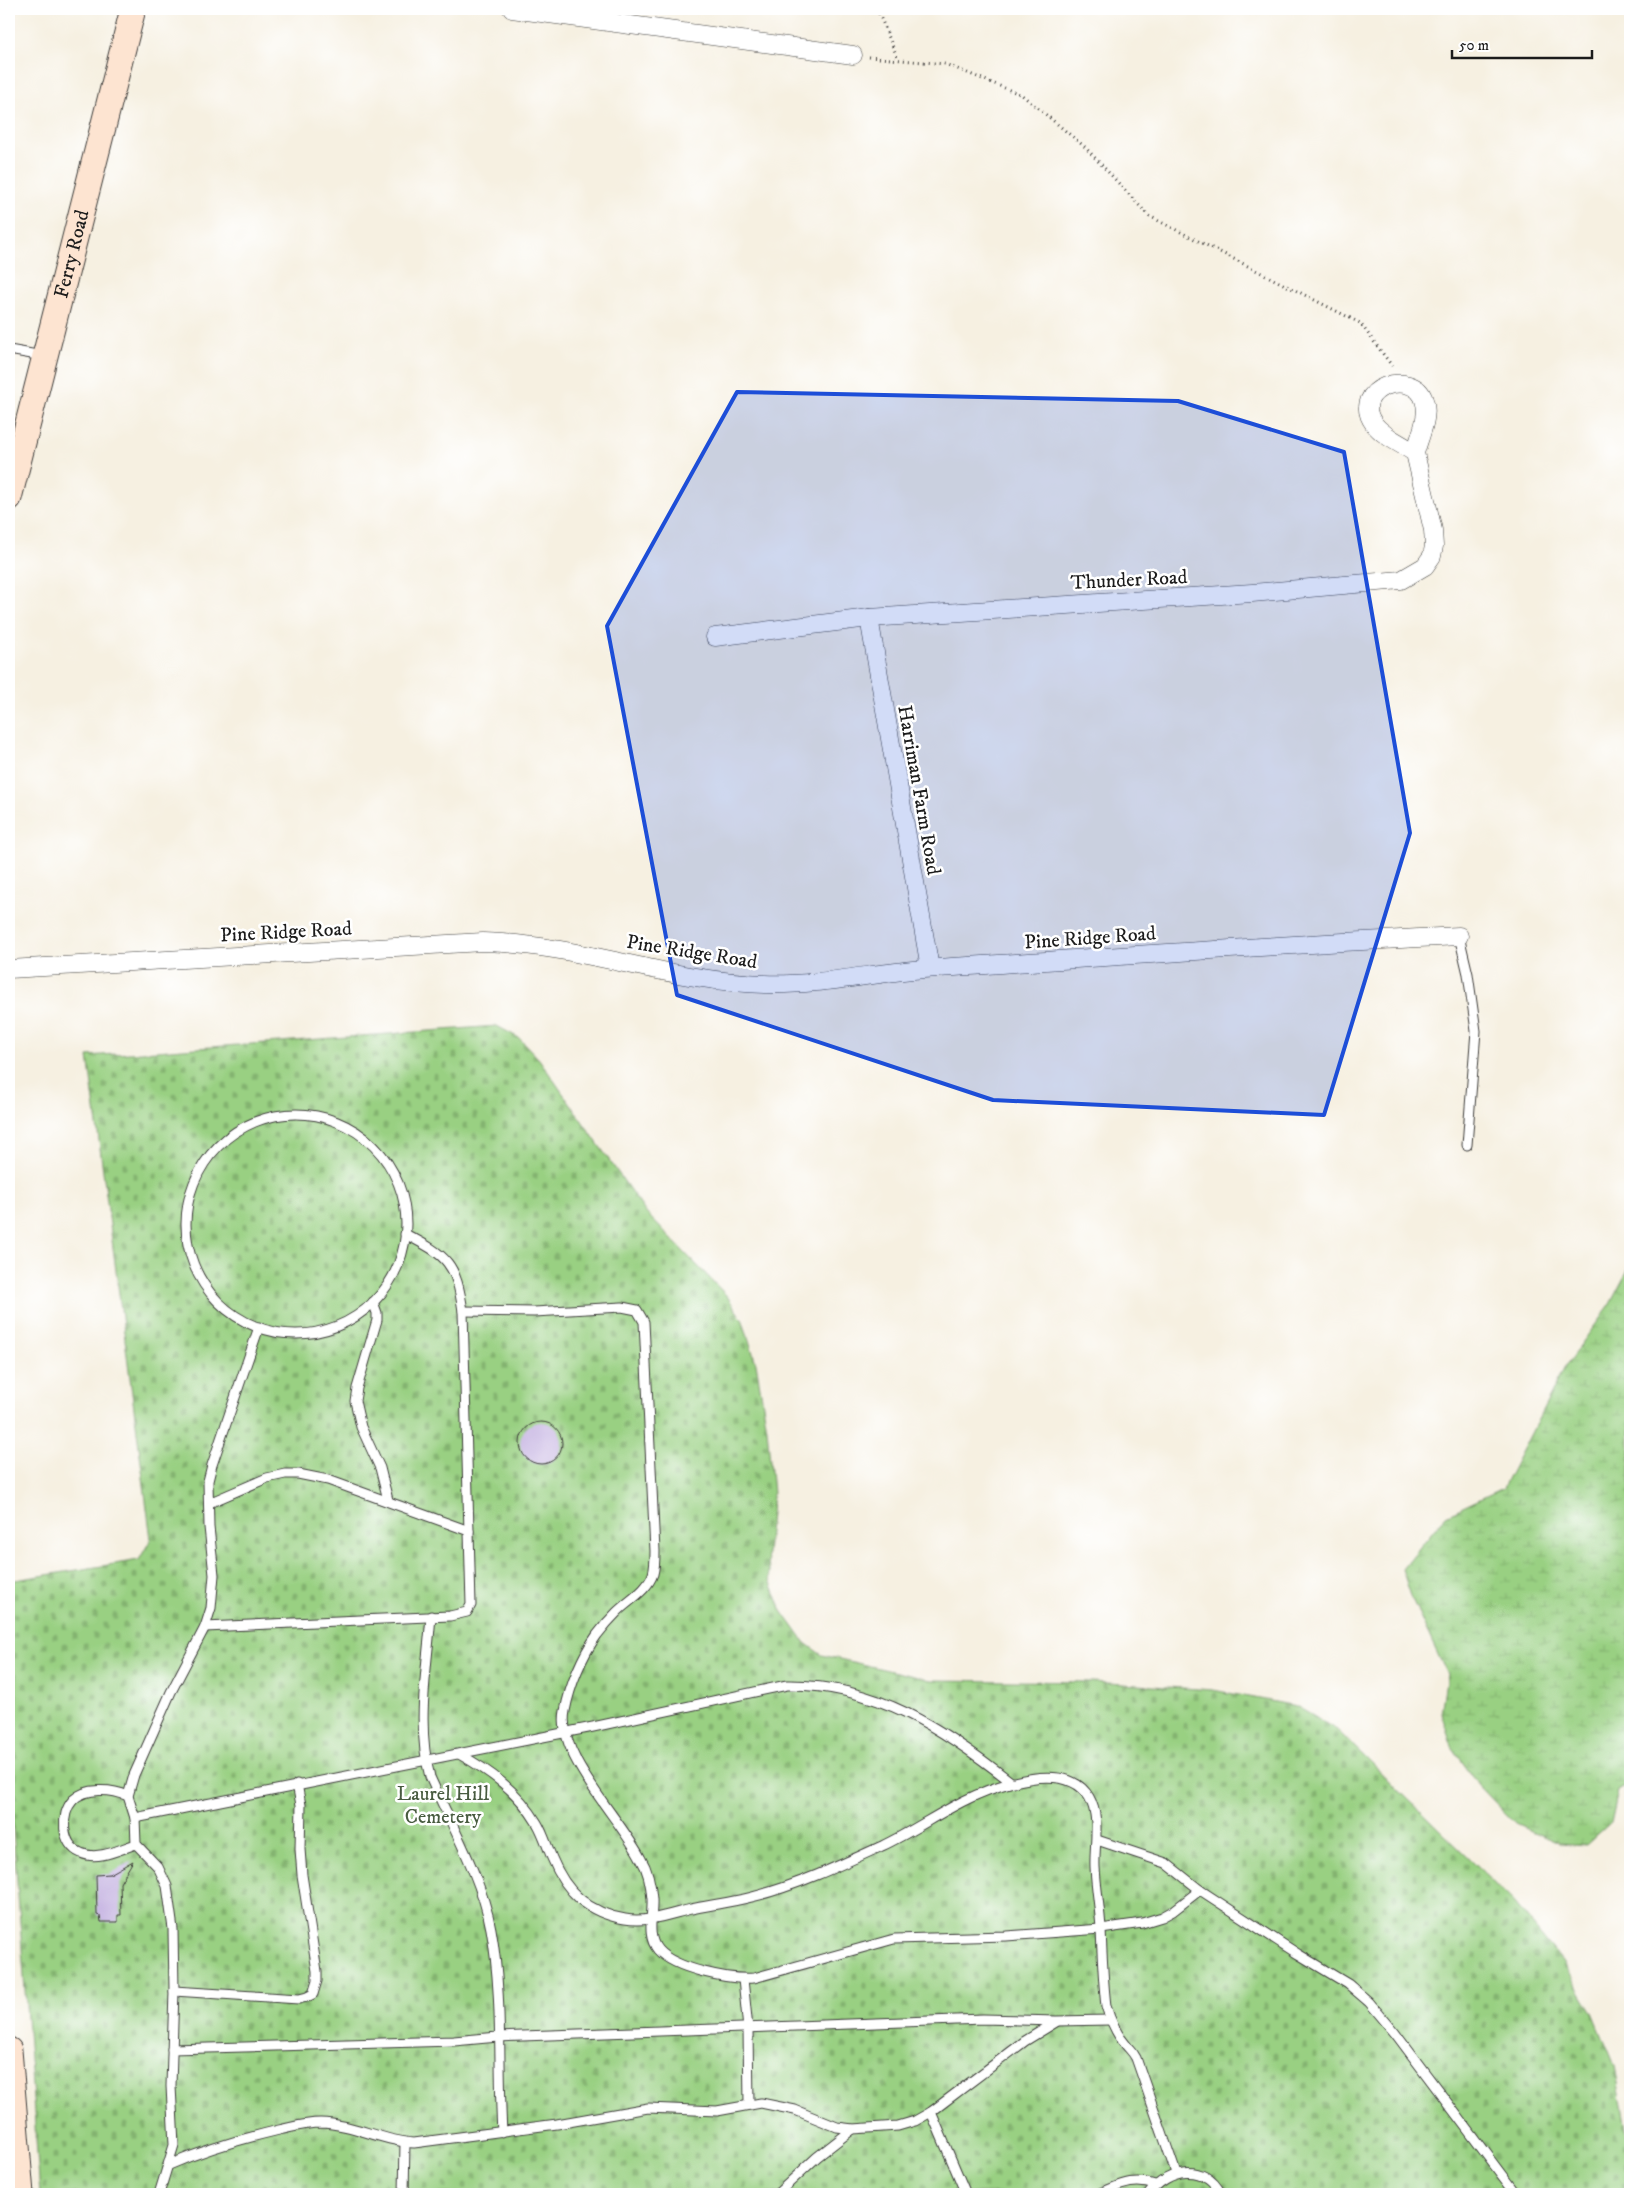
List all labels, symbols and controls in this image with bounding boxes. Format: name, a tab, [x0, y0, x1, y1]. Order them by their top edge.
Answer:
scale bar	[1452, 28, 1592, 60]
text: 50 m	[1459, 36, 1489, 55]
street label: Ferry Road	[49, 207, 96, 301]
street label: Thunder Road	[1070, 565, 1188, 596]
street label: Harriman Farm Road	[891, 703, 946, 877]
street label: Pine Ridge Road	[220, 917, 353, 948]
street label: Pine Ridge Road	[1023, 921, 1157, 956]
street label: Pine Ridge Road	[625, 930, 759, 975]
park label: Laurel Hill Cemetery	[397, 1782, 489, 1830]

